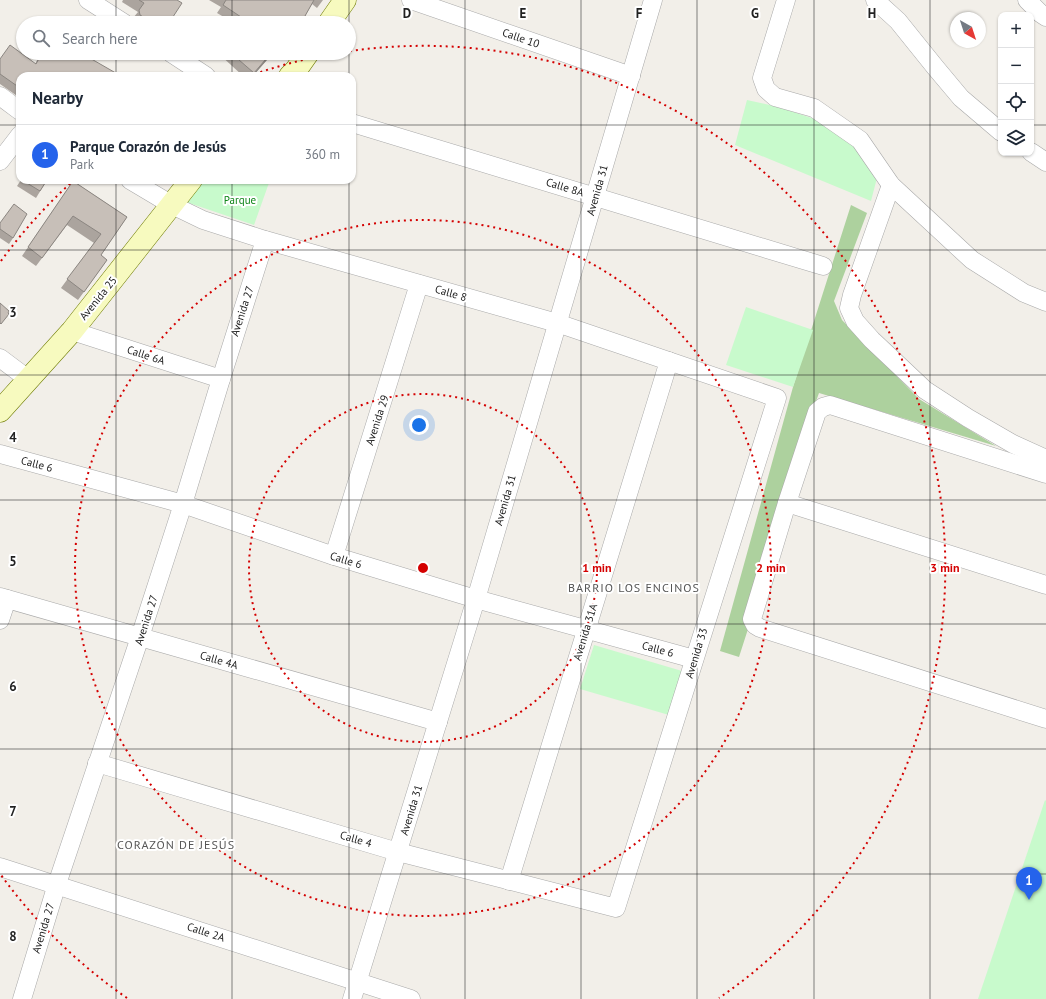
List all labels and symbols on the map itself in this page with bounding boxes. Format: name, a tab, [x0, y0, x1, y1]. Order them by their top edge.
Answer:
text: D	[403, 5, 411, 22]
text: E	[520, 5, 527, 22]
text: F	[636, 5, 643, 22]
text: G	[751, 5, 759, 22]
text: H	[868, 5, 876, 22]
north arrow	[950, 12, 986, 48]
street label: Calle 10	[501, 25, 541, 51]
street label: Avenida 31	[583, 163, 611, 217]
street label: Calle 8A	[544, 175, 586, 200]
park label: Parque	[224, 193, 257, 207]
street label: Avenida 25	[76, 273, 120, 323]
street label: Calle 8	[433, 282, 469, 304]
street label: Avenida 27	[227, 284, 257, 338]
text: 3	[9, 304, 17, 321]
street label: Calle 6A	[125, 342, 167, 368]
street label: Avenida 29	[362, 393, 392, 447]
your location	[409, 415, 429, 435]
text: 4	[9, 429, 17, 446]
street label: Calle 6	[19, 453, 55, 475]
street label: Avenida 31	[491, 473, 519, 527]
street label: Calle 6	[328, 549, 364, 571]
text: 5	[9, 553, 17, 570]
text: 1 min	[582, 560, 612, 575]
text: 2 min	[756, 560, 786, 575]
text: 3 min	[930, 560, 960, 575]
centre of rings	[416, 561, 430, 575]
district label: BARRIO LOS ENCINOS	[568, 580, 700, 595]
street label: Avenida 27	[131, 593, 161, 647]
street label: Avenida 31A	[570, 601, 600, 662]
street label: Avenida 33	[682, 626, 710, 680]
street label: Calle 6	[640, 638, 676, 660]
street label: Calle 4A	[198, 648, 240, 672]
text: 6	[9, 678, 17, 695]
street label: Avenida 31	[397, 783, 425, 837]
text: 7	[9, 803, 17, 820]
street label: Calle 4	[338, 828, 374, 850]
district label: CORAZÓN DE JESÚS	[117, 837, 235, 852]
pin: 1	[1016, 867, 1042, 900]
street label: Avenida 27	[29, 901, 57, 955]
street label: Calle 2A	[185, 919, 227, 945]
text: 8	[9, 928, 17, 945]

